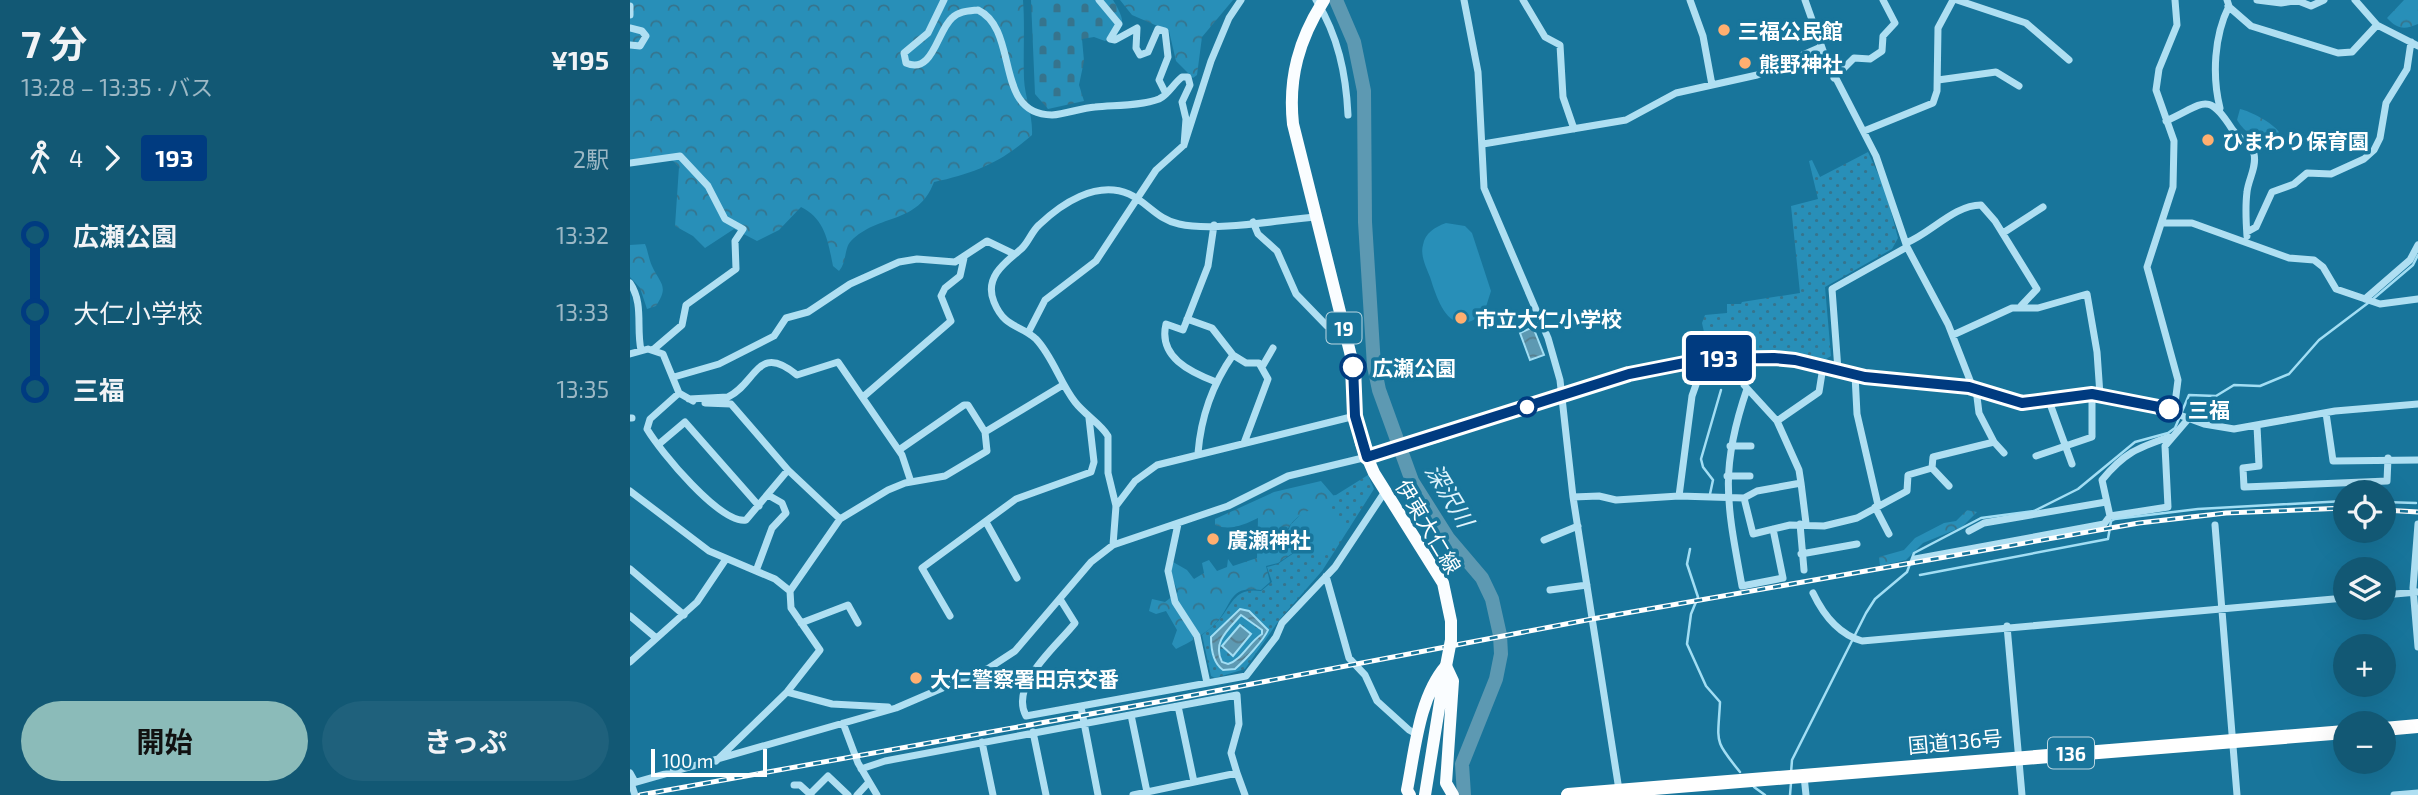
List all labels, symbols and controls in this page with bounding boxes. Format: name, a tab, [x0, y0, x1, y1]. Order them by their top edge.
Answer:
place label: 三福公民館	[1738, 18, 1843, 43]
text: 7 分	[21, 20, 87, 66]
marker: 三福公民館	[1716, 22, 1732, 38]
text: ¥195	[551, 44, 609, 75]
place label: 熊野神社	[1759, 51, 1843, 76]
marker: 熊野神社	[1737, 55, 1753, 71]
text: 13:28 – 13:35 · バス	[21, 73, 213, 101]
place label: ひまわり保育園	[2222, 128, 2369, 153]
marker: ひまわり保育園	[2200, 132, 2216, 148]
icon: walk	[21, 139, 59, 177]
icon: forward	[93, 139, 131, 177]
text: 193	[155, 143, 193, 172]
text: 4	[69, 144, 83, 172]
text: 2駅	[573, 145, 609, 173]
text: 広瀬公園	[73, 220, 177, 251]
text: 13:32	[556, 221, 609, 249]
text: 大仁小学校	[73, 297, 203, 328]
text: 13:33	[556, 298, 609, 326]
place label: 市立大仁小学校	[1475, 306, 1622, 331]
marker: 市立大仁小学校	[1453, 310, 1469, 326]
road number: 19	[1326, 312, 1362, 344]
line badge: 193	[1679, 335, 1759, 381]
text: 193	[1700, 343, 1738, 372]
marker: 広瀬公園	[1340, 354, 1366, 380]
place label: 広瀬公園	[1372, 355, 1456, 380]
text: 三福	[73, 374, 125, 405]
text: 13:35	[557, 375, 609, 403]
marker: 三福	[2156, 396, 2182, 422]
unlabelled marker	[1517, 397, 1537, 417]
place label: 三福	[2188, 397, 2230, 422]
water label: 深沢川	[1420, 458, 1481, 534]
street label: 伊東大仁線	[1391, 475, 1467, 577]
map controls	[2333, 480, 2396, 774]
button: locate	[2333, 480, 2396, 543]
place label: 廣瀬神社	[1227, 527, 1311, 552]
marker: 廣瀬神社	[1205, 531, 1221, 547]
button: layers	[2333, 557, 2396, 620]
button: +	[2333, 634, 2396, 697]
place label: 大仁警察署田京交番	[930, 666, 1119, 691]
marker: 大仁警察署田京交番	[908, 670, 924, 686]
button: 開始	[21, 701, 308, 781]
button: きっぷ	[322, 701, 609, 781]
button: −	[2333, 711, 2396, 774]
street label: 国道136号	[1907, 724, 2003, 758]
road number: 136	[2048, 738, 2094, 768]
scale bar	[651, 746, 766, 778]
text: 100 m	[662, 749, 713, 772]

